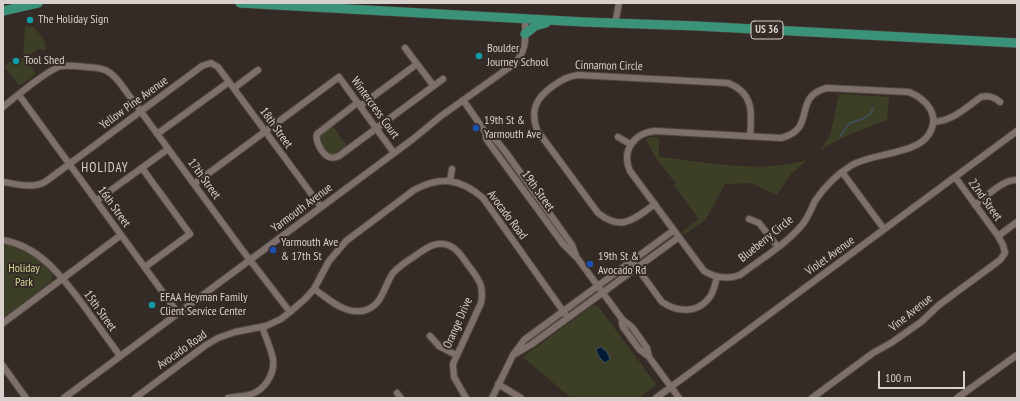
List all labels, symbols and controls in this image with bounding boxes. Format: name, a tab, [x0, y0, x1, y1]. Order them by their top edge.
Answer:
place label: The Holiday Sign	[38, 13, 108, 27]
marker: The Holiday Sign	[25, 15, 35, 25]
road number: US 36	[751, 21, 783, 39]
place label: Boulder Journey School	[487, 42, 548, 70]
marker: Boulder Journey School	[474, 51, 484, 61]
place label: Tool Shed	[24, 54, 64, 68]
marker: Tool Shed	[11, 56, 21, 66]
street label: Cinnamon Circle	[575, 58, 643, 74]
street label: Yellow Pine Avenue	[97, 73, 171, 133]
street label: Wintercress Court	[348, 74, 402, 142]
street label: 18th Street	[256, 105, 296, 151]
place label: 19th St & Yarmouth Ave	[484, 114, 541, 142]
marker: 19th St & Yarmouth Ave	[471, 123, 481, 133]
street label: 17th Street	[184, 156, 224, 202]
district label: HOLIDAY	[81, 160, 129, 176]
street label: 19th Street	[518, 168, 558, 214]
street label: 22nd Street	[965, 176, 1005, 224]
street label: Yarmouth Avenue	[269, 180, 335, 236]
street label: 16th Street	[94, 184, 134, 230]
street label: Avocado Road	[484, 188, 530, 242]
street label: Blueberry Circle	[736, 213, 796, 265]
street label: Violet Avenue	[803, 233, 857, 279]
place label: Yarmouth Ave & 17th St	[281, 236, 338, 264]
marker: Yarmouth Ave & 17th St	[268, 245, 278, 255]
place label: 19th St & Avocado Rd	[598, 250, 646, 278]
marker: 19th St & Avocado Rd	[585, 259, 595, 269]
park label: Holiday Park	[8, 262, 40, 290]
street label: 15th Street	[80, 288, 120, 334]
place label: EFAA Heyman Family Client Service Center	[160, 291, 248, 319]
street label: Vine Avenue	[887, 291, 935, 335]
street label: Orange Drive	[440, 295, 476, 351]
marker: EFAA Heyman Family Client Service Center	[147, 300, 157, 310]
street label: Avocado Road	[154, 328, 210, 372]
scale bar	[880, 363, 967, 389]
text: 100 m	[885, 370, 912, 385]

